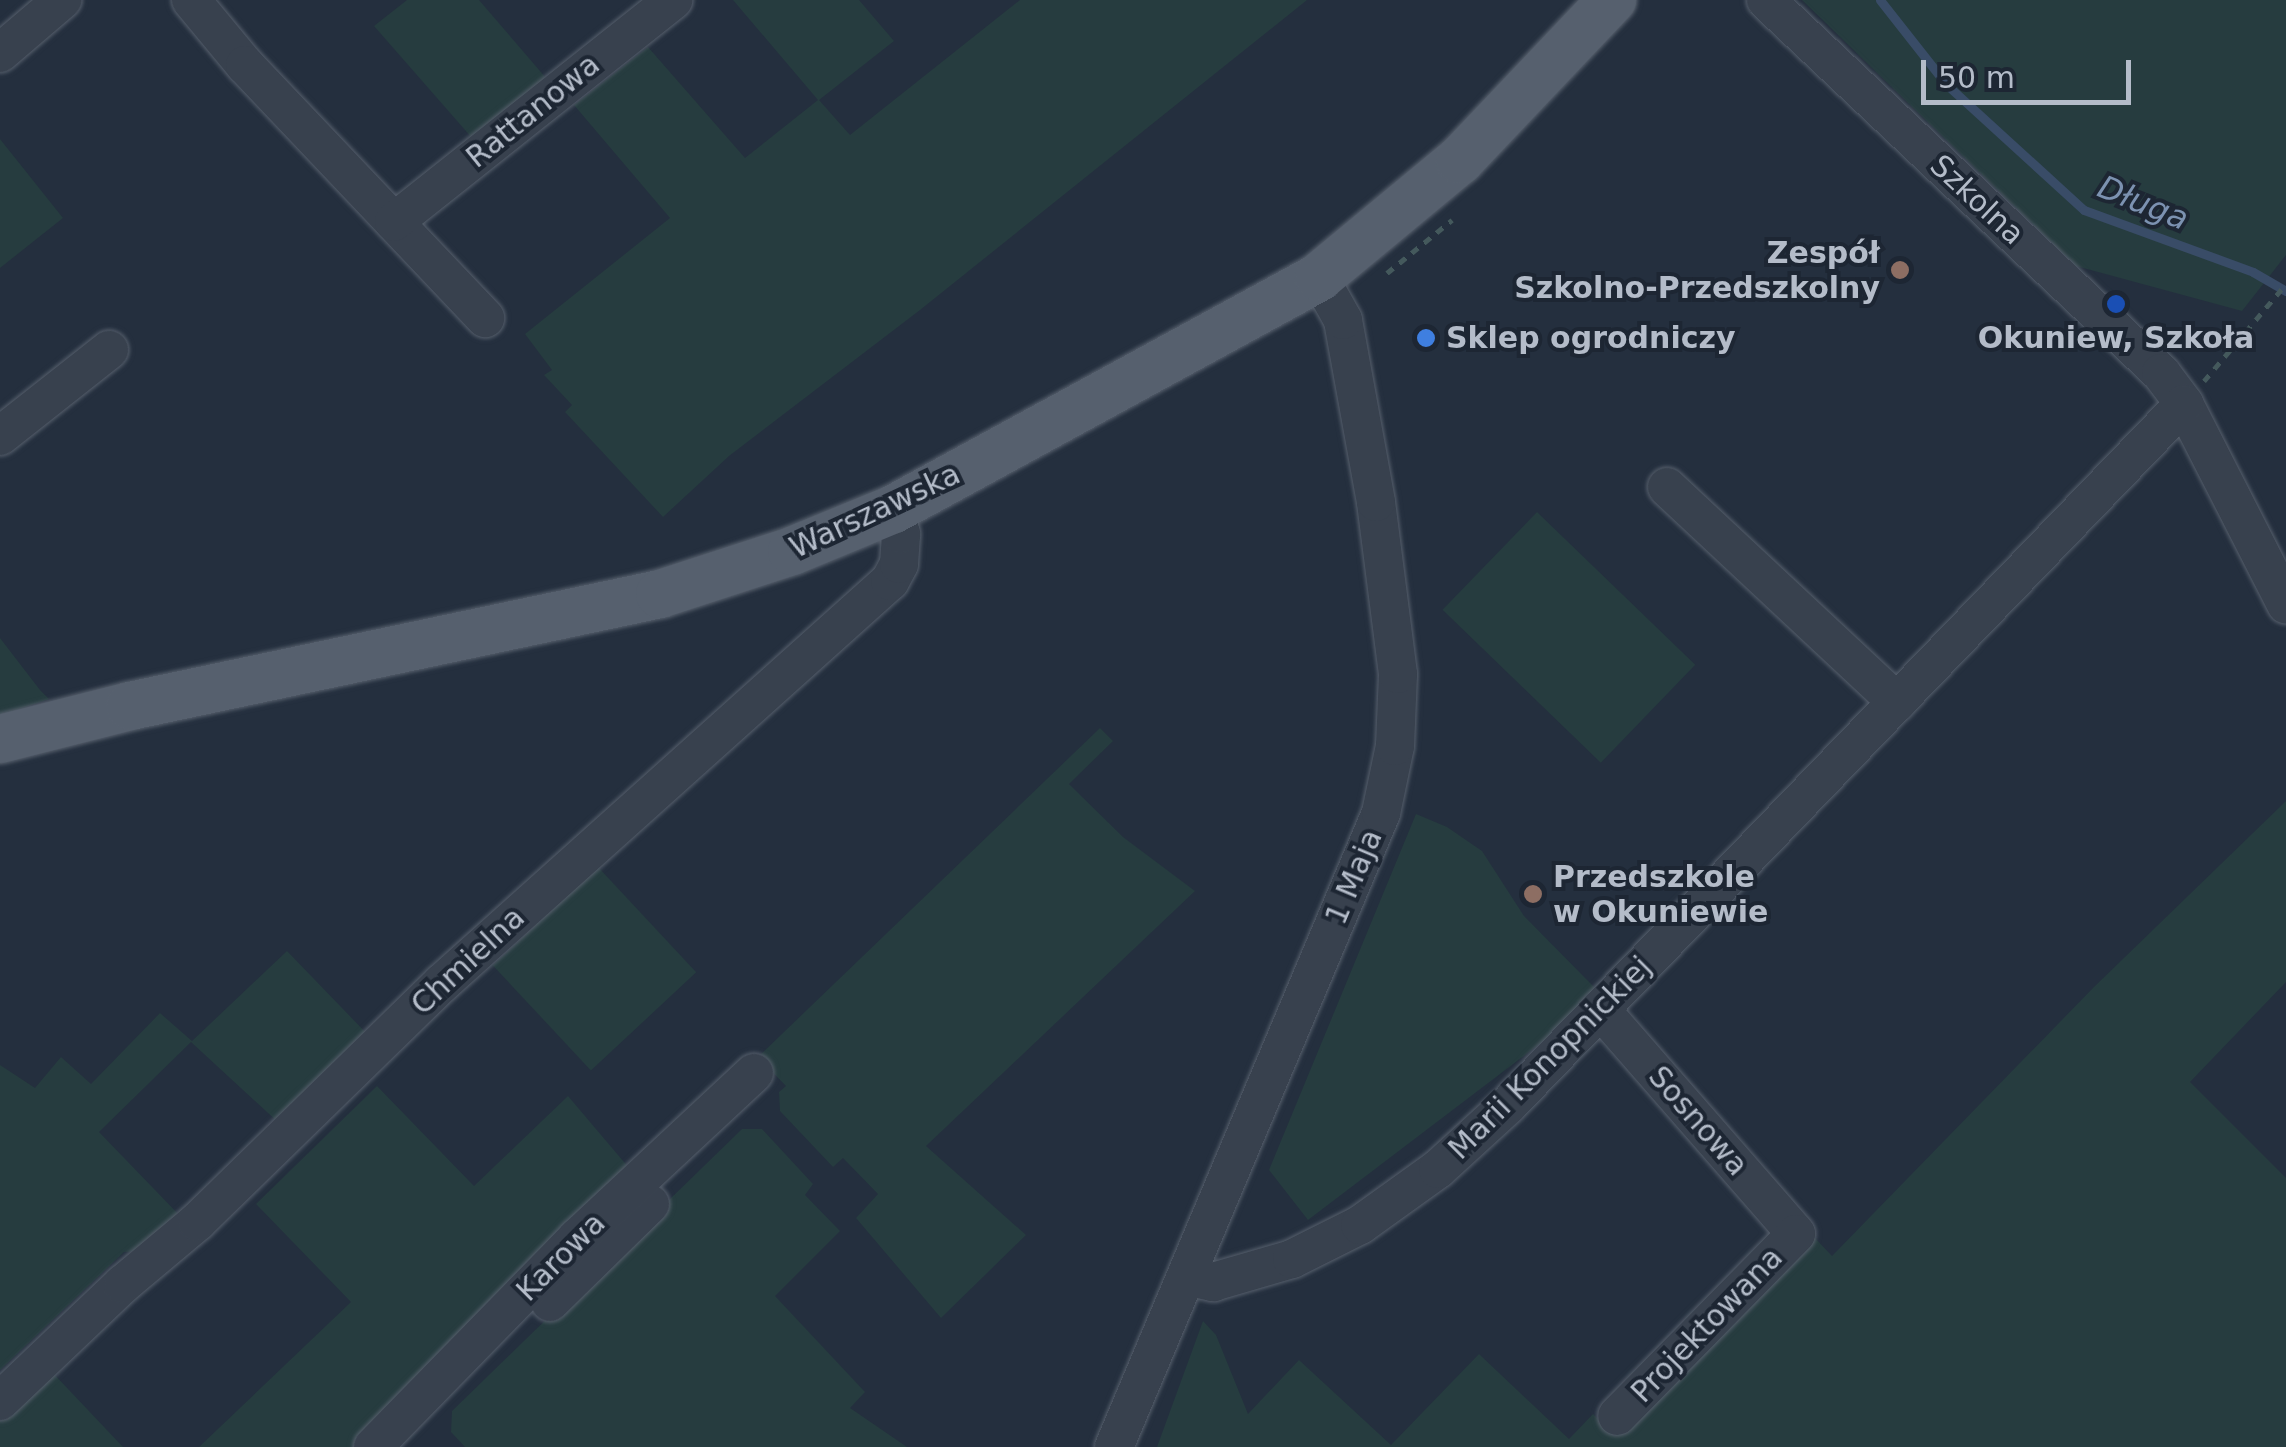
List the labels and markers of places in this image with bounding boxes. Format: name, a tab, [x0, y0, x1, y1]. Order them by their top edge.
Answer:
place label: Zespół Szkolno-Przedszkolny	[1514, 235, 1880, 306]
marker: Zespół Szkolno-Przedszkolny	[1889, 259, 1911, 281]
marker: Okuniew, Szkoła	[2105, 293, 2127, 315]
place label: Sklep ogrodniczy	[1446, 320, 1736, 356]
place label: Okuniew, Szkoła	[1978, 320, 2254, 356]
marker: Sklep ogrodniczy	[1415, 327, 1437, 349]
place label: Przedszkole w Okuniewie	[1553, 859, 1768, 930]
marker: Przedszkole w Okuniewie	[1522, 883, 1544, 905]

